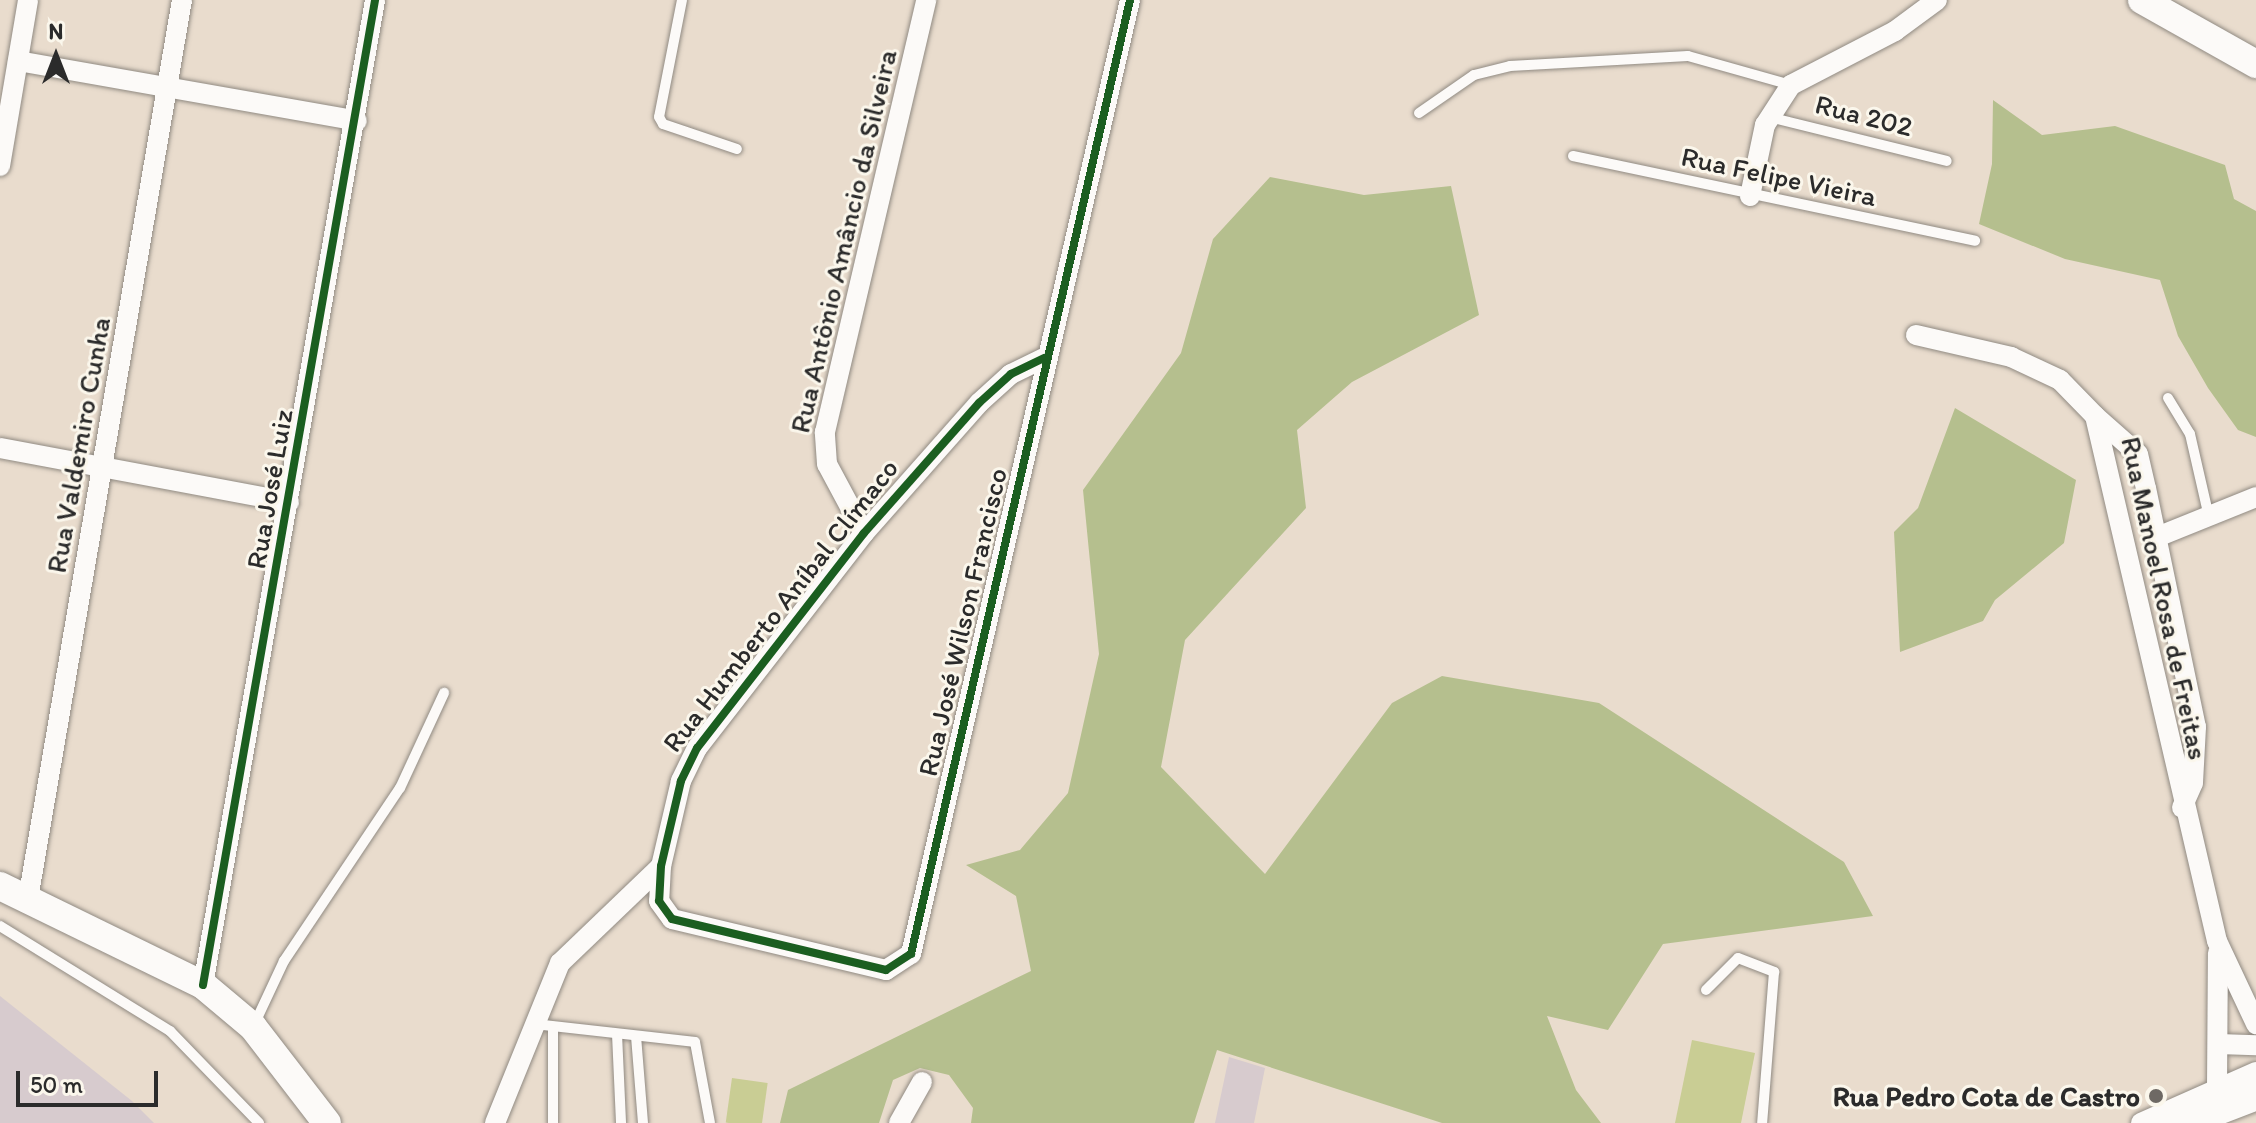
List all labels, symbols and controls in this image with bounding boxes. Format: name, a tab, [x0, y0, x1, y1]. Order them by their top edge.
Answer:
north arrow	[16, 16, 96, 96]
text: N	[49, 18, 63, 45]
street label: Rua Antônio Amâncio da Silveira	[782, 46, 904, 436]
street label: Rua 202	[1812, 87, 1916, 143]
street label: Rua Felipe Vieira	[1679, 139, 1879, 213]
street label: Rua Valdemiro Cunha	[39, 315, 117, 575]
street label: Rua José Luiz	[238, 407, 300, 571]
street label: Rua Manoel Rosa de Freitas	[2114, 434, 2216, 762]
street label: Rua Humberto Aníbal Clímaco	[655, 452, 905, 758]
street label: Rua José Wilson Francisco	[910, 465, 1014, 779]
scale bar	[20, 1055, 162, 1105]
text: 50 m	[30, 1070, 83, 1099]
place label: Rua Pedro Cota de Castro	[1834, 1079, 2140, 1113]
marker: Rua Pedro Cota de Castro	[2147, 1087, 2165, 1105]

